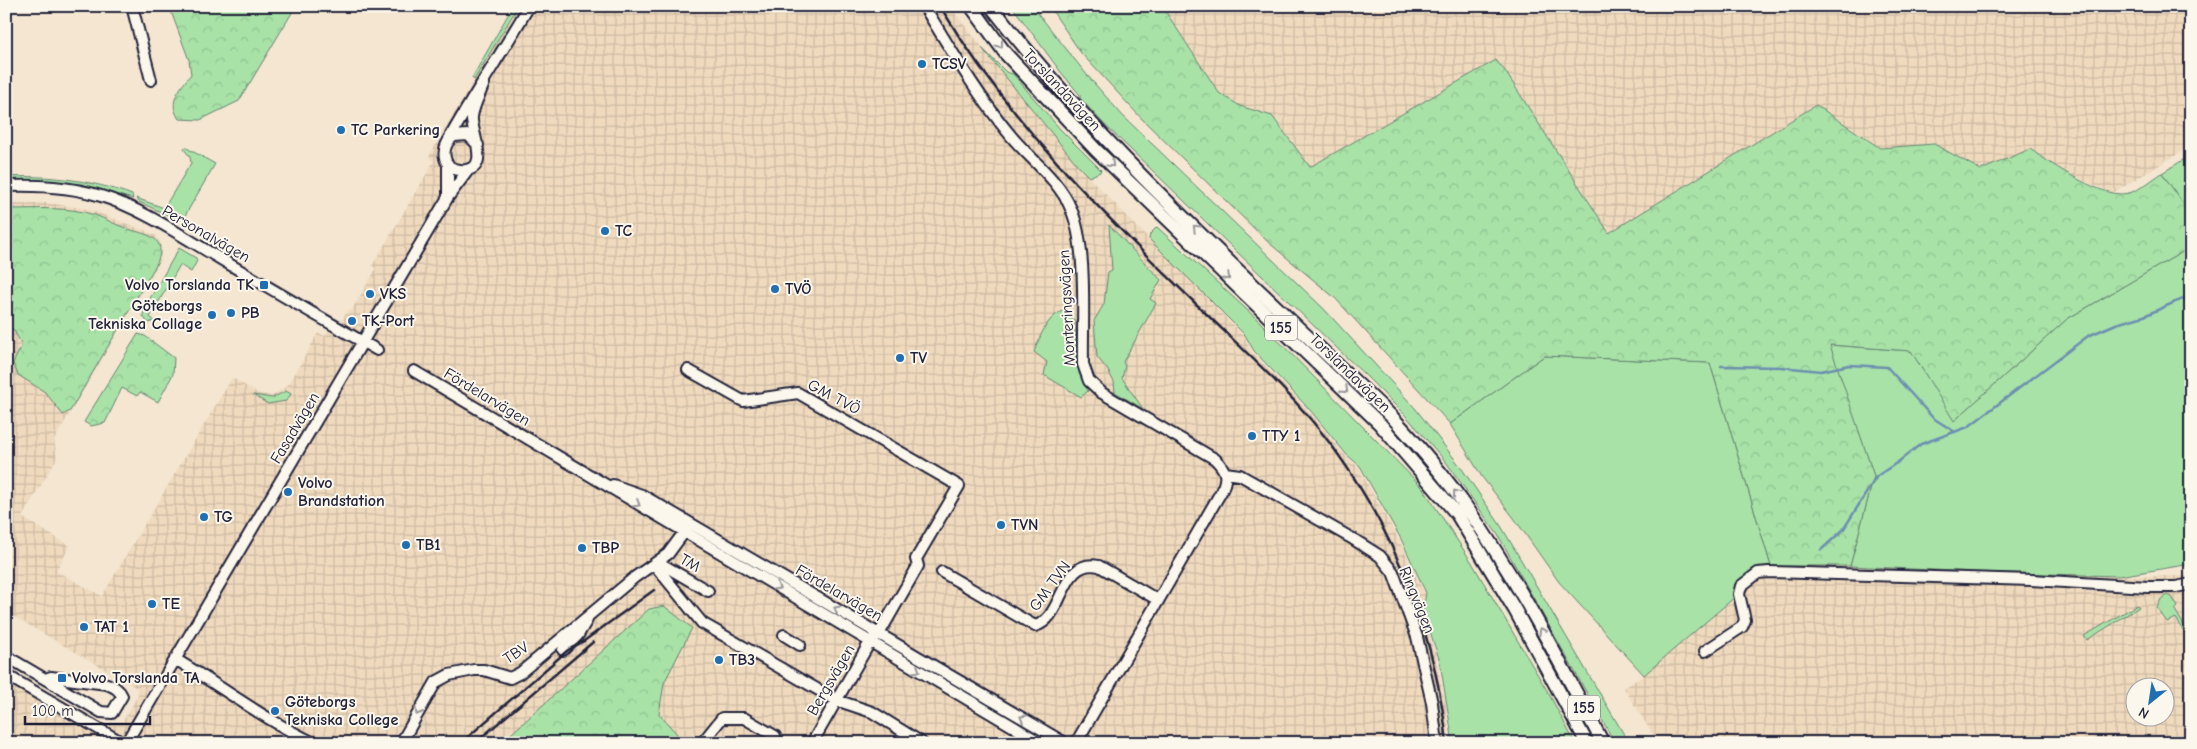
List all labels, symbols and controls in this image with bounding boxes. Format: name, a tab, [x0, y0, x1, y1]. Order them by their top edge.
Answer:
one-way arrow	[994, 39, 1003, 49]
street label: Torslandavägen	[1019, 45, 1105, 135]
place label: TCSV	[932, 55, 967, 73]
marker: TCSV	[916, 58, 928, 70]
place label: TC Parkering	[351, 121, 440, 139]
marker: TC Parkering	[335, 124, 347, 136]
one-way arrow	[1105, 158, 1114, 167]
street label: Personalvägen	[159, 202, 253, 266]
place label: TC	[615, 222, 632, 240]
marker: TC	[599, 225, 611, 237]
one-way arrow	[1192, 225, 1201, 234]
street label: Monteringsvägen	[1055, 249, 1079, 367]
one-way arrow	[1222, 271, 1231, 280]
place label: Volvo Torslanda TK	[125, 276, 254, 294]
marker: Volvo Torslanda TK	[258, 279, 270, 291]
place label: TVÖ	[785, 280, 811, 298]
marker: TVÖ	[769, 283, 781, 295]
place label: VKS	[380, 285, 407, 303]
marker: VKS	[364, 288, 376, 300]
place label: Göteborgs Tekniska Collage	[88, 297, 202, 333]
place label: PB	[241, 304, 260, 322]
marker: PB	[225, 307, 237, 319]
marker: Göteborgs Tekniska Collage	[206, 309, 218, 321]
place label: TK-Port	[362, 312, 415, 330]
marker: TK-Port	[346, 315, 358, 327]
road number: 155	[1265, 316, 1297, 340]
street label: Torslandavägen	[1306, 330, 1394, 416]
place label: TV	[910, 349, 927, 367]
marker: TV	[894, 352, 906, 364]
street label: Fördelarvägen	[441, 364, 533, 430]
street label: GM TVÖ	[805, 376, 863, 418]
one-way arrow	[1339, 384, 1348, 393]
street label: Fasadvägen	[267, 389, 323, 467]
place label: TTY 1	[1262, 427, 1300, 445]
marker: TTY 1	[1246, 430, 1258, 442]
place label: Volvo Brandstation	[298, 474, 385, 510]
marker: Volvo Brandstation	[282, 486, 294, 498]
one-way arrow	[1453, 489, 1462, 499]
one-way arrow	[632, 498, 641, 508]
place label: TG	[214, 508, 233, 526]
marker: TG	[198, 511, 210, 523]
place label: TVN	[1011, 516, 1038, 534]
marker: TVN	[995, 519, 1007, 531]
place label: TB1	[416, 536, 440, 554]
marker: TB1	[400, 539, 412, 551]
place label: TBP	[592, 539, 619, 557]
marker: TBP	[576, 542, 588, 554]
street label: TM	[677, 550, 703, 576]
street label: GM TVN	[1026, 557, 1074, 615]
street label: Fördelarvägen	[792, 561, 886, 625]
street label: Ringvägen	[1395, 564, 1439, 636]
one-way arrow	[772, 580, 781, 590]
place label: TE	[162, 595, 180, 613]
marker: TE	[146, 598, 158, 610]
one-way arrow	[833, 606, 842, 616]
place label: TAT 1	[94, 618, 129, 636]
marker: TAT 1	[78, 621, 90, 633]
one-way arrow	[1539, 627, 1549, 636]
street label: TBV	[500, 638, 533, 668]
street label: Bergsvägen	[803, 641, 859, 719]
place label: TB3	[729, 651, 755, 669]
marker: TB3	[713, 654, 725, 666]
one-way arrow	[911, 663, 920, 673]
place label: Volvo Torslanda TA	[72, 669, 200, 687]
marker: Volvo Torslanda TA	[56, 672, 68, 684]
north arrow	[2124, 676, 2174, 726]
place label: Göteborgs Tekniska College	[285, 693, 399, 729]
scale bar	[25, 694, 150, 726]
road number: 155	[1568, 696, 1600, 720]
text: 100 m	[32, 702, 74, 720]
text: N	[2136, 703, 2152, 722]
marker: Göteborgs Tekniska College	[269, 705, 281, 717]
one-way arrow	[415, 707, 425, 716]
one-way arrow	[1019, 715, 1028, 725]

